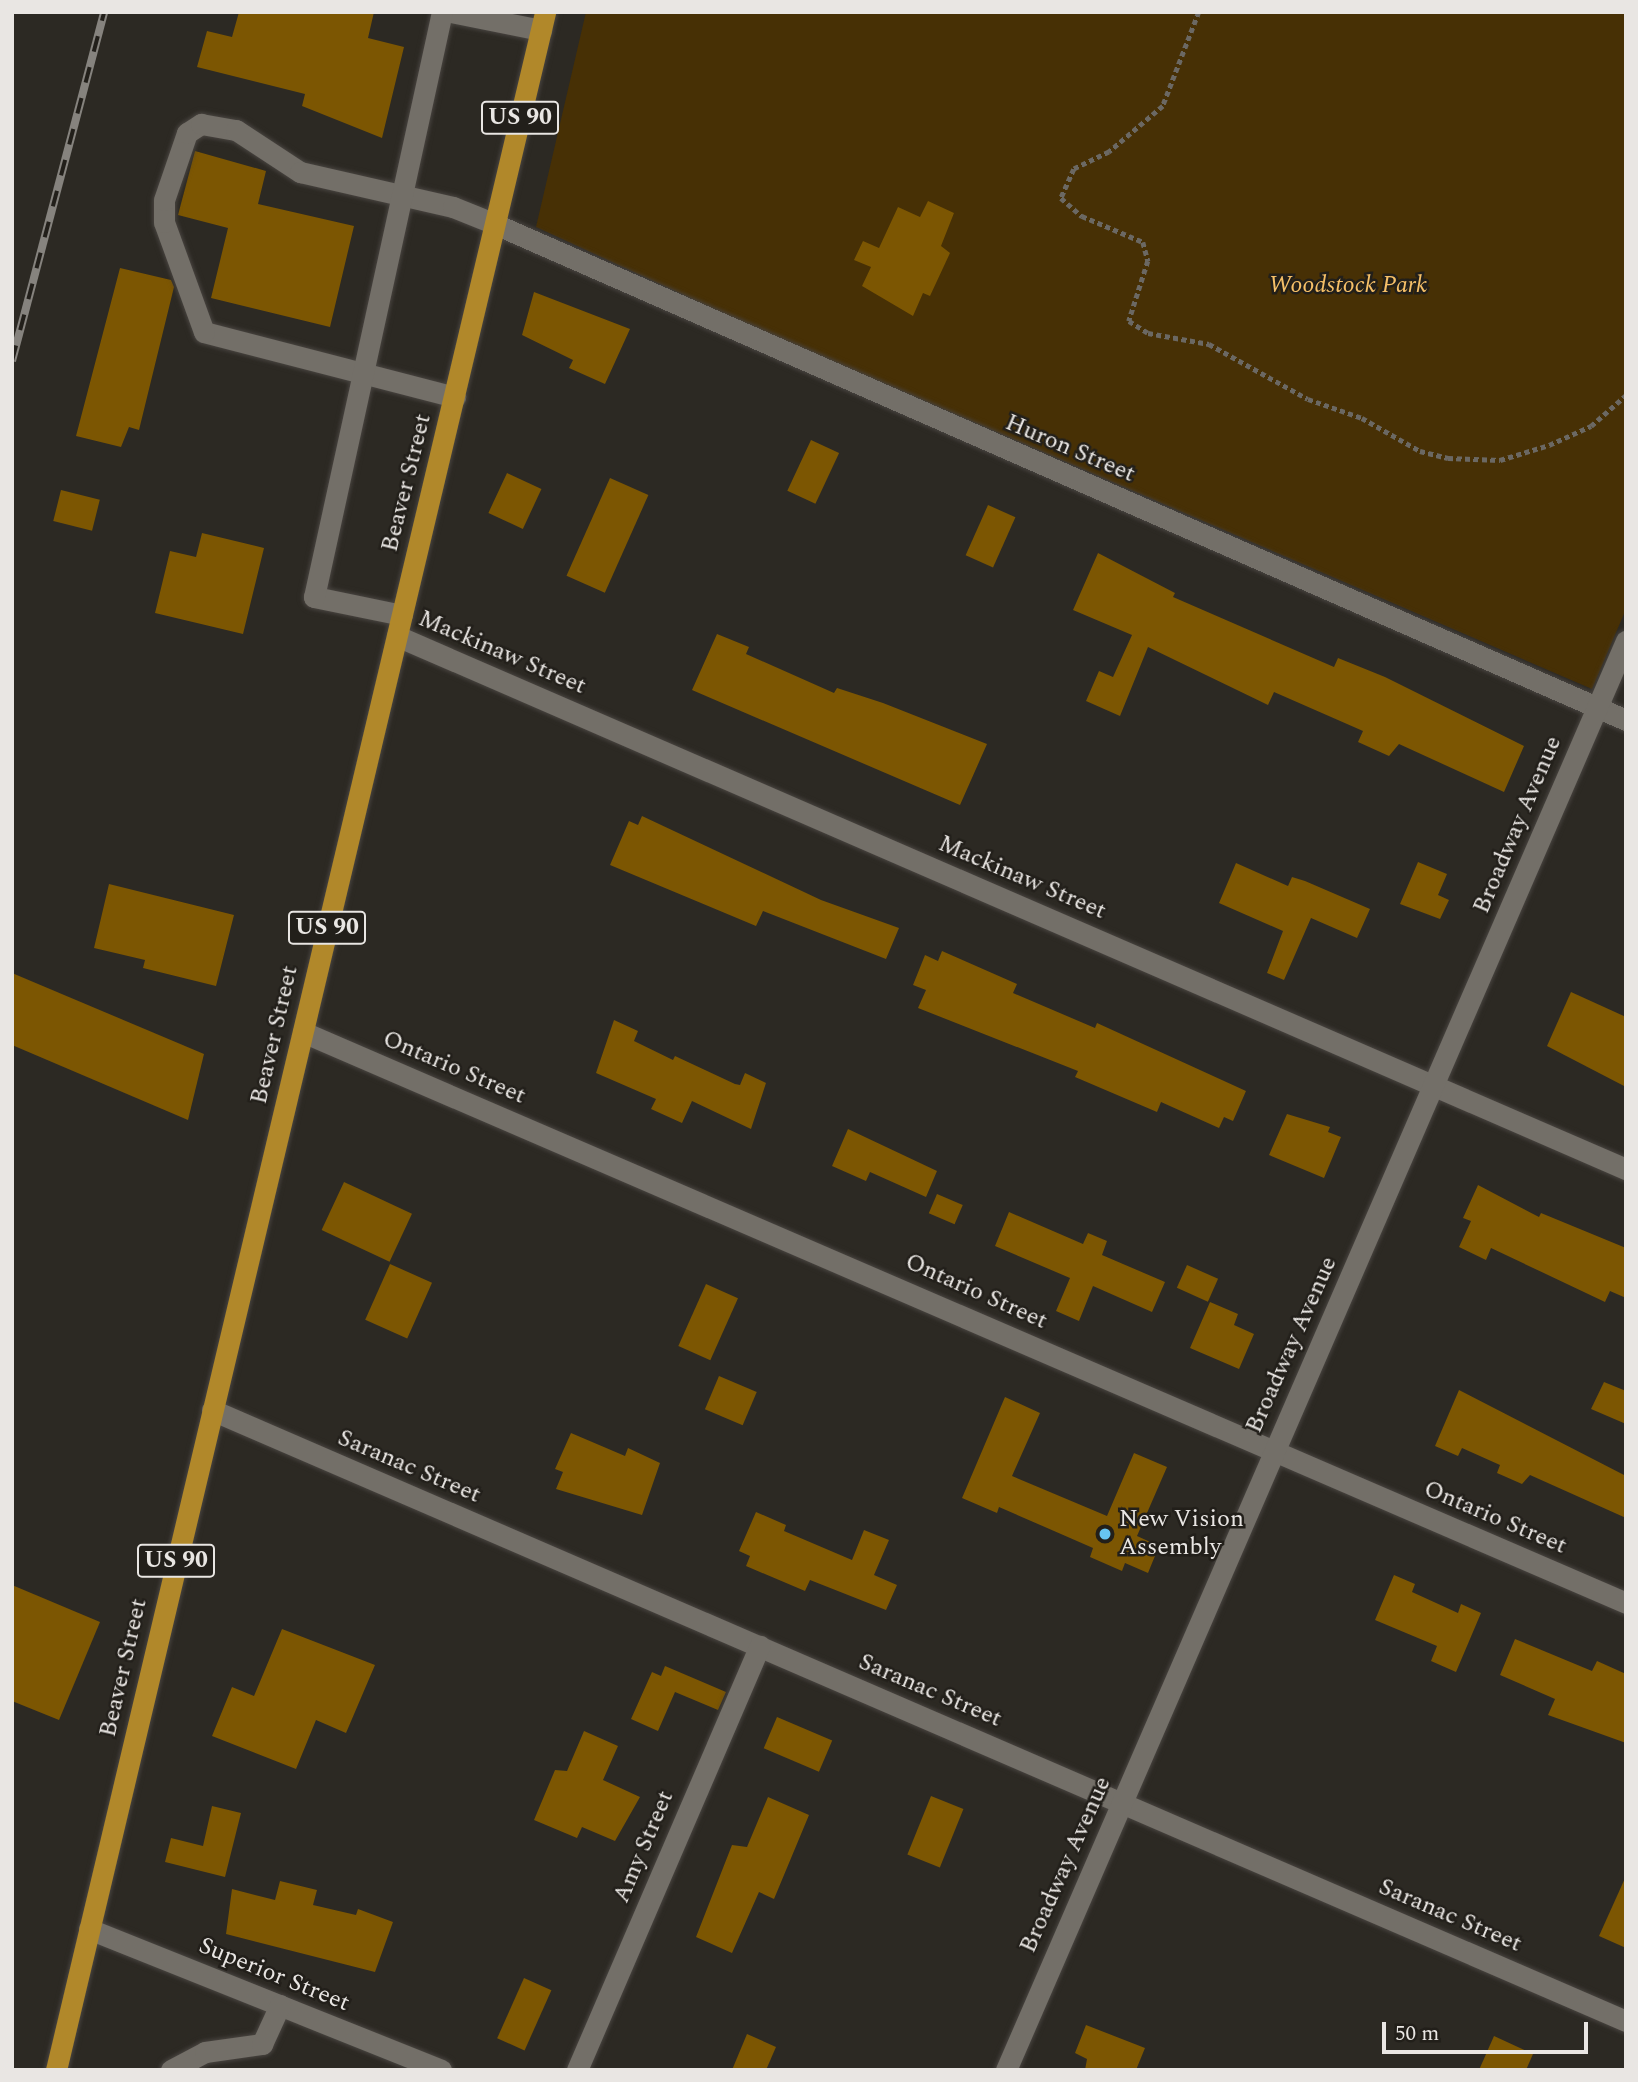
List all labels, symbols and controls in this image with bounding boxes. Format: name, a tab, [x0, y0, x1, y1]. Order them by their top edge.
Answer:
road number: US 90	[480, 99, 560, 138]
park label: Woodstock Park	[1269, 272, 1427, 300]
street label: Huron Street	[1001, 409, 1139, 489]
street label: Beaver Street	[376, 411, 438, 555]
street label: Mackinaw Street	[414, 605, 590, 701]
street label: Broadway Avenue	[1468, 732, 1568, 918]
street label: Mackinaw Street	[934, 830, 1110, 926]
road number: US 90	[287, 909, 367, 948]
street label: Beaver Street	[245, 963, 305, 1107]
street label: Ontario Street	[378, 1025, 530, 1111]
street label: Ontario Street	[900, 1248, 1052, 1336]
street label: Broadway Avenue	[1240, 1252, 1344, 1438]
street label: Saranac Street	[333, 1424, 485, 1510]
street label: Ontario Street	[1419, 1475, 1571, 1561]
place label: New Vision Assembly	[1119, 1506, 1244, 1562]
marker: New Vision Assembly	[1097, 1526, 1113, 1542]
road number: US 90	[136, 1542, 216, 1580]
street label: Beaver Street	[94, 1596, 154, 1740]
street label: Saranac Street	[854, 1648, 1006, 1734]
street label: Broadway Avenue	[1014, 1772, 1118, 1958]
street label: Amy Street	[608, 1787, 680, 1907]
street label: Saranac Street	[1374, 1873, 1526, 1959]
street label: Superior Street	[194, 1932, 354, 2018]
scale bar	[1386, 2008, 1592, 2052]
text: 50 m	[1395, 2018, 1439, 2050]

